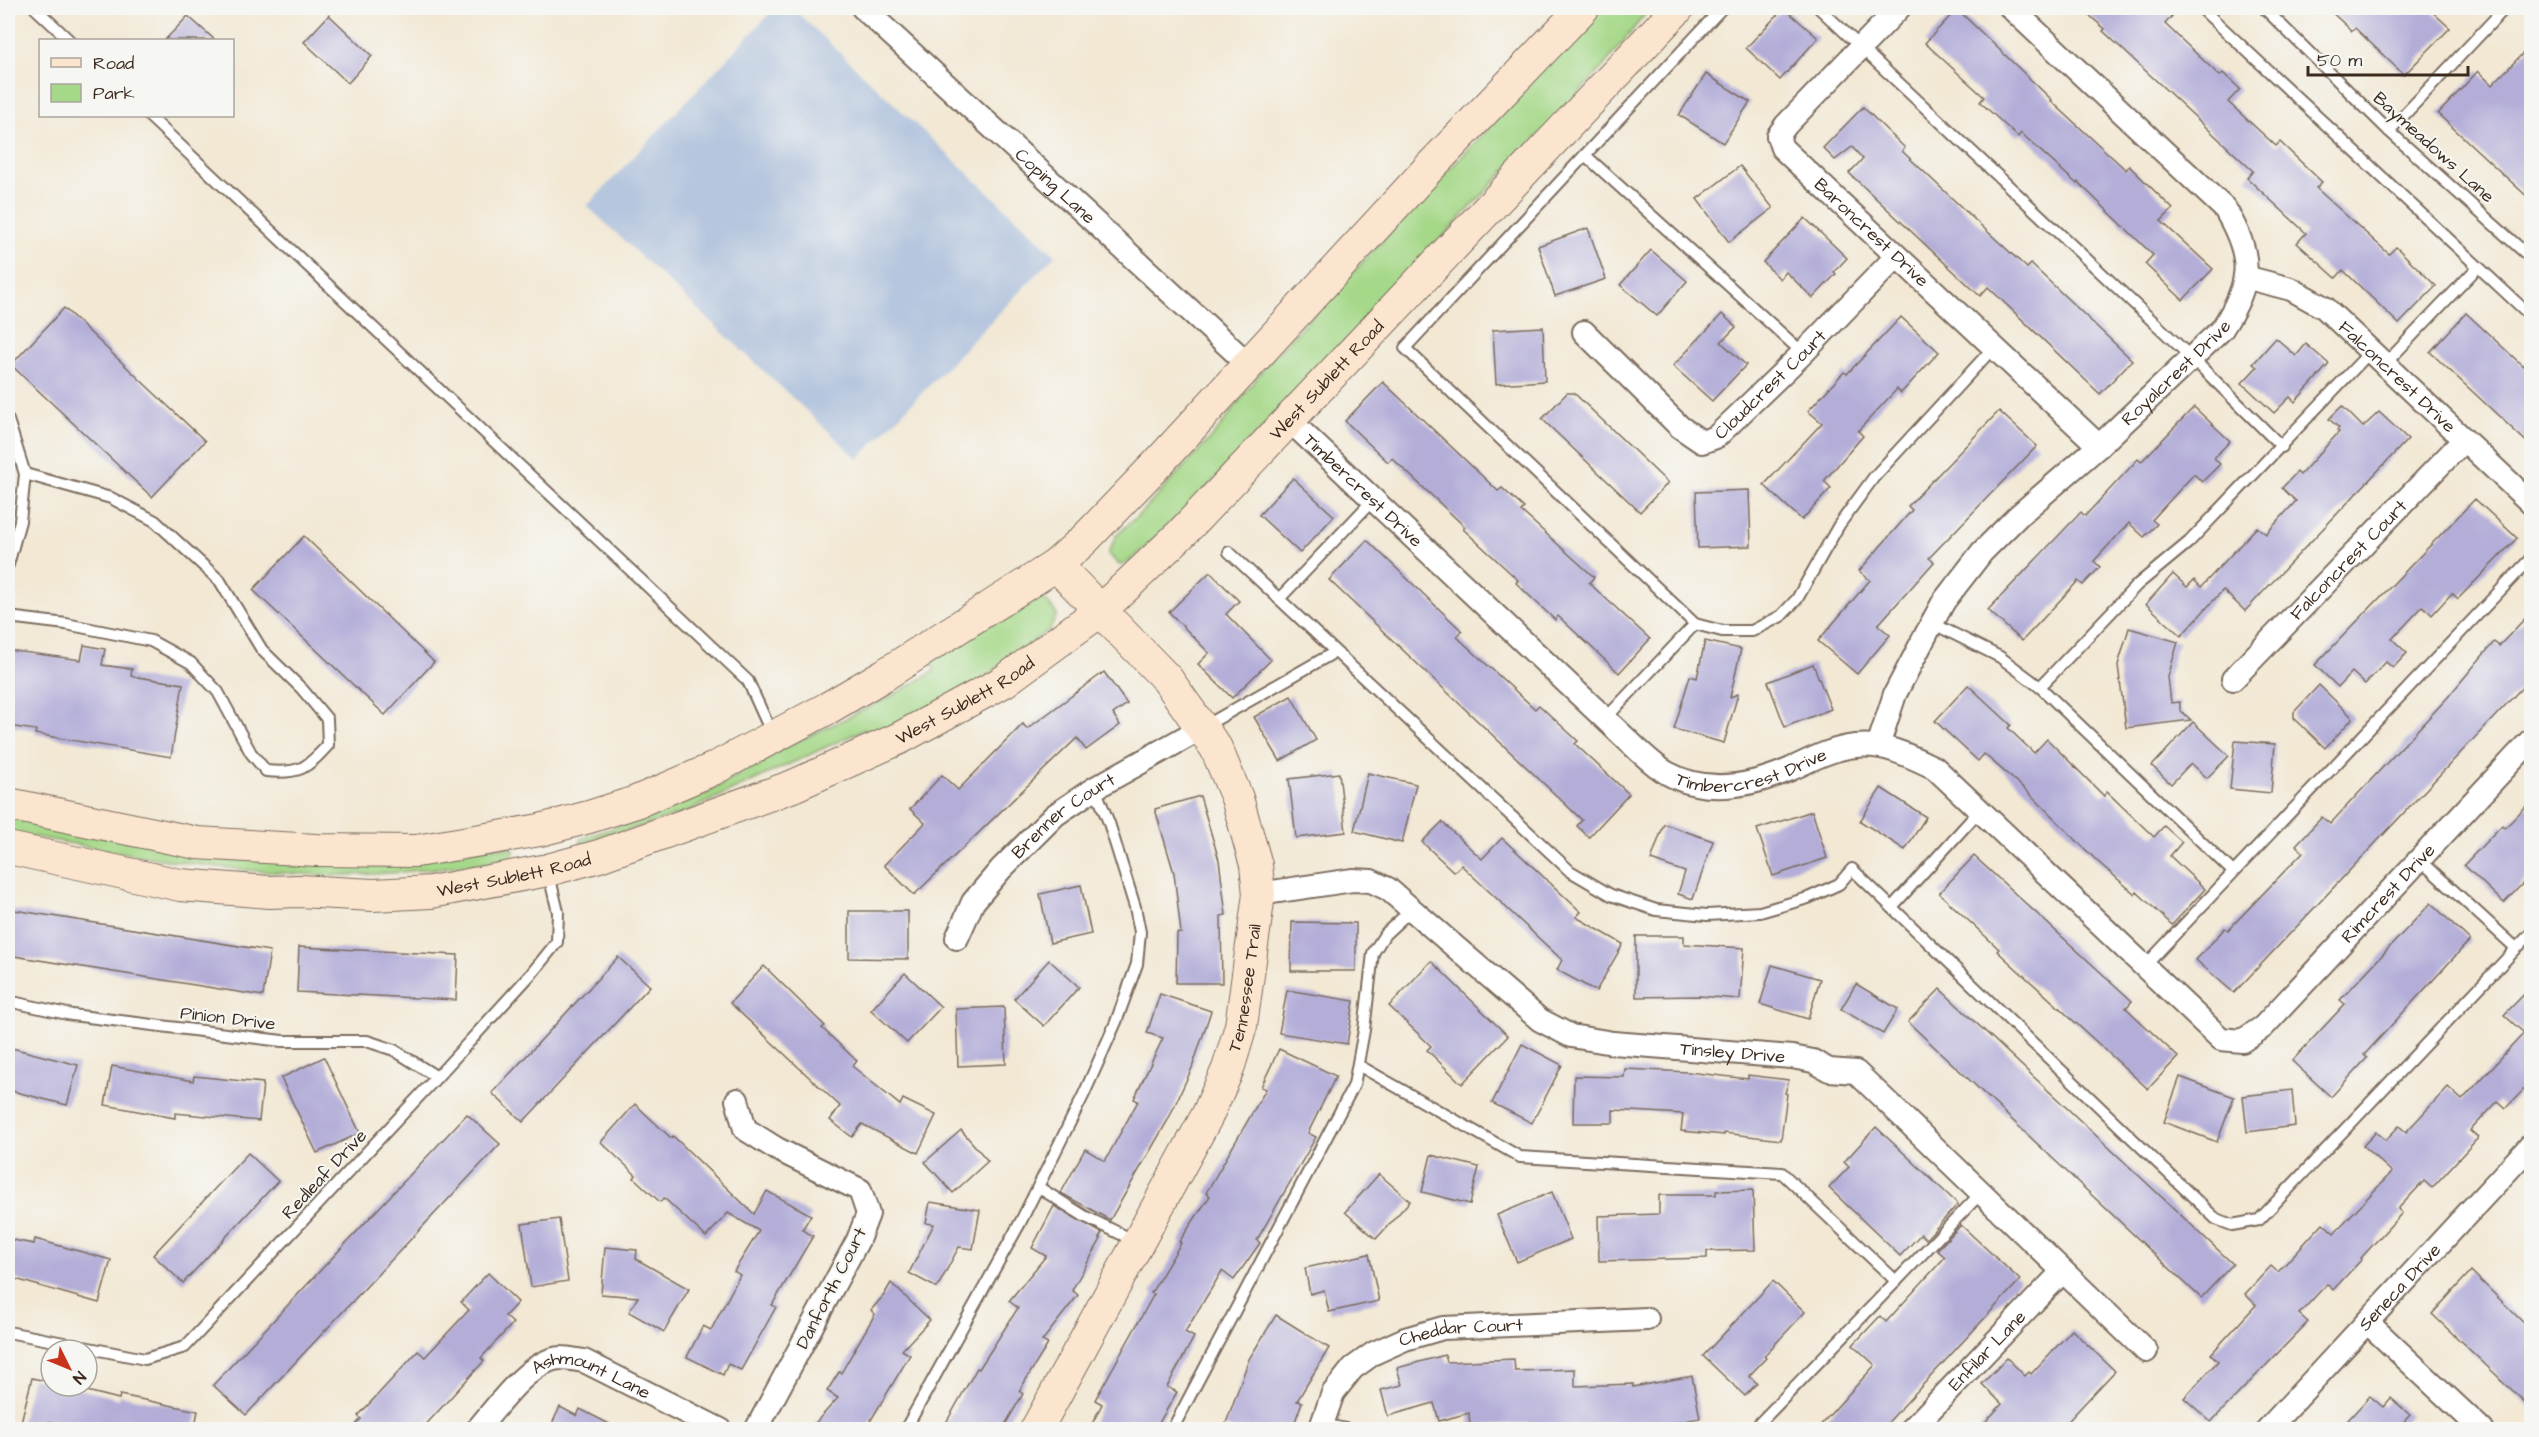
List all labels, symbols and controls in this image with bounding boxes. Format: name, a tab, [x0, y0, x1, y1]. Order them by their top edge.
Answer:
legend	[39, 39, 234, 117]
scale bar	[2308, 39, 2468, 77]
text: 50 m	[2317, 48, 2362, 73]
text: Road	[93, 51, 134, 76]
text: Park	[93, 81, 135, 106]
street label: Baymeadows Lane	[2367, 86, 2500, 210]
street label: Coping Lane	[1009, 143, 1101, 230]
street label: Baroncrest Drive	[1808, 173, 1934, 293]
street label: West Sublett Road	[1264, 315, 1390, 446]
street label: Falconcrest Drive	[2333, 315, 2461, 439]
street label: Royalcrest Drive	[2116, 316, 2237, 431]
street label: Cloudcrest Court	[1709, 324, 1833, 445]
street label: Timbercrest Drive	[1298, 428, 1428, 553]
street label: Falconcrest Court	[2285, 494, 2413, 626]
street label: West Sublett Road	[891, 651, 1040, 751]
street label: Timbercrest Drive	[1672, 742, 1831, 799]
street label: Brenner Court	[1006, 767, 1120, 865]
street label: Rimcrest Drive	[2336, 838, 2441, 949]
street label: West Sublett Road	[435, 847, 594, 904]
street label: Tennessee Trail	[1222, 922, 1268, 1055]
street label: Pinion Drive	[179, 1000, 277, 1037]
street label: Tinsley Drive	[1679, 1036, 1786, 1069]
street label: Redleaf Drive	[276, 1124, 373, 1225]
street label: Danforth Court	[790, 1223, 873, 1353]
street label: Seneca Drive	[2353, 1238, 2447, 1337]
street label: Enfilar Lane	[1943, 1305, 2032, 1397]
street label: Cheddar Court	[1396, 1312, 1524, 1353]
north arrow	[39, 1338, 99, 1398]
street label: Ashmount Lane	[527, 1346, 655, 1405]
text: N	[68, 1366, 91, 1389]

